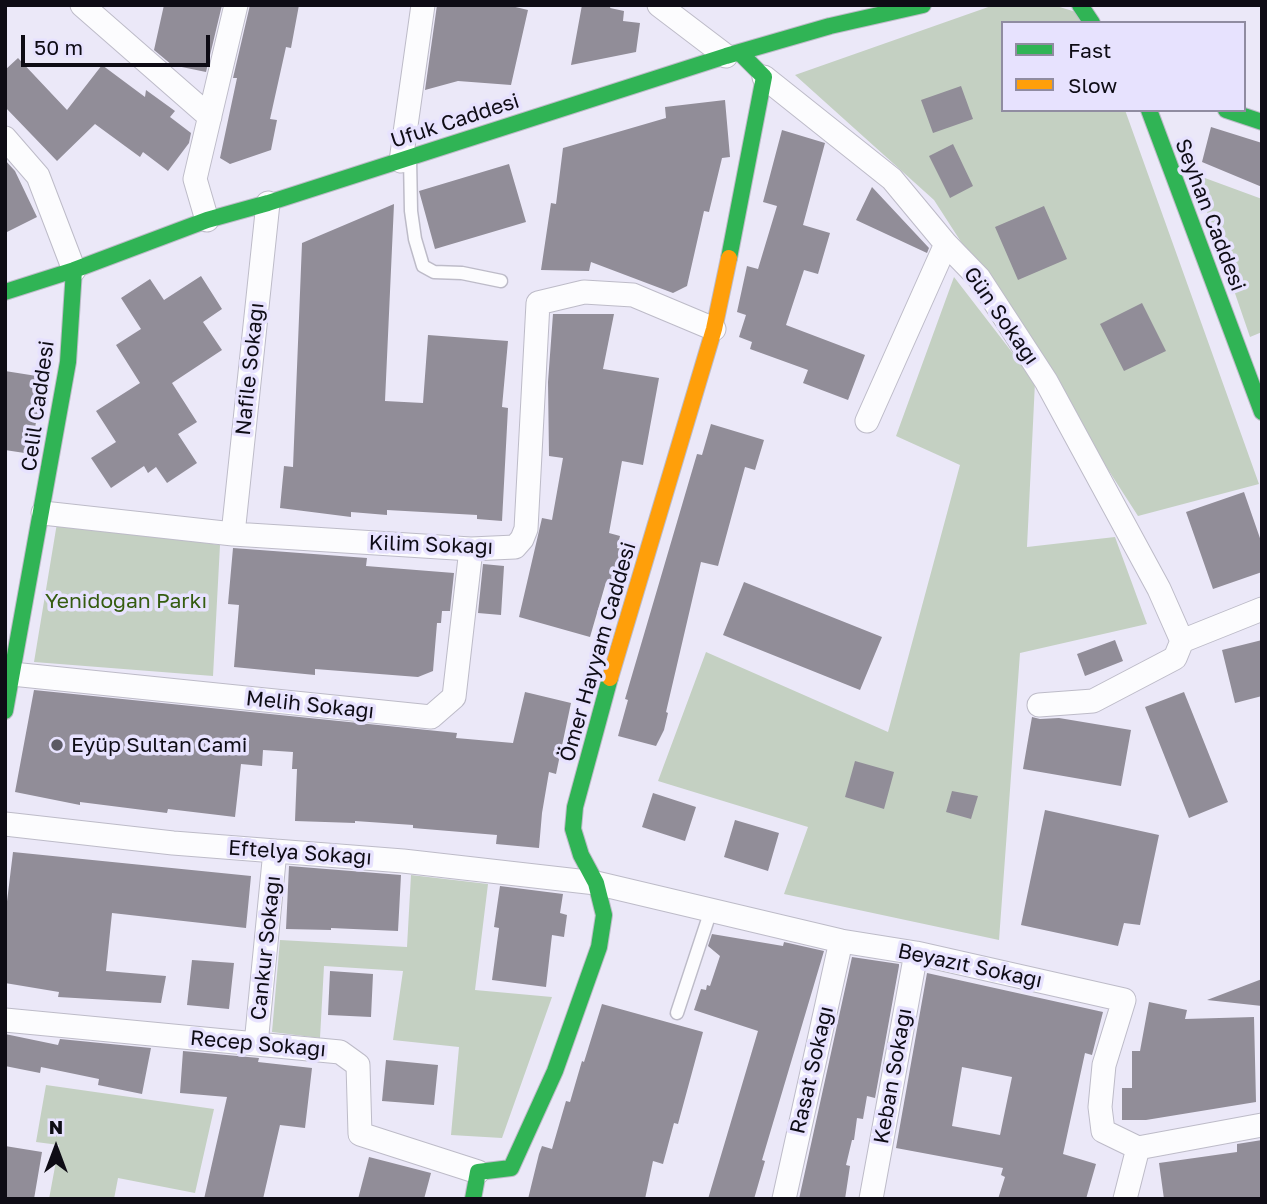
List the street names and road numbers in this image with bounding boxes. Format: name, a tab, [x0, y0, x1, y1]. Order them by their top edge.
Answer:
street label: Ufuk Caddesi	[388, 88, 522, 154]
street label: Seyhan Caddesi	[1169, 135, 1251, 295]
street label: Gün Sokağı	[958, 262, 1044, 370]
street label: Nafile Sokağı	[231, 301, 269, 437]
street label: Celil Caddesi	[16, 339, 60, 473]
street label: Kilim Sokağı	[368, 530, 494, 560]
street label: Ömer Hayyam Caddesi	[555, 539, 641, 765]
street label: Melih Sokağı	[245, 686, 375, 724]
street label: Eftelya Sokağı	[227, 835, 373, 871]
street label: Cankur Sokağı	[246, 874, 286, 1022]
street label: Beyazıt Sokağı	[896, 938, 1044, 994]
street label: Rasat Sokağı	[785, 1004, 839, 1136]
street label: Keban Sokağı	[869, 1006, 917, 1146]
street label: Recep Sokağı	[189, 1026, 327, 1062]

